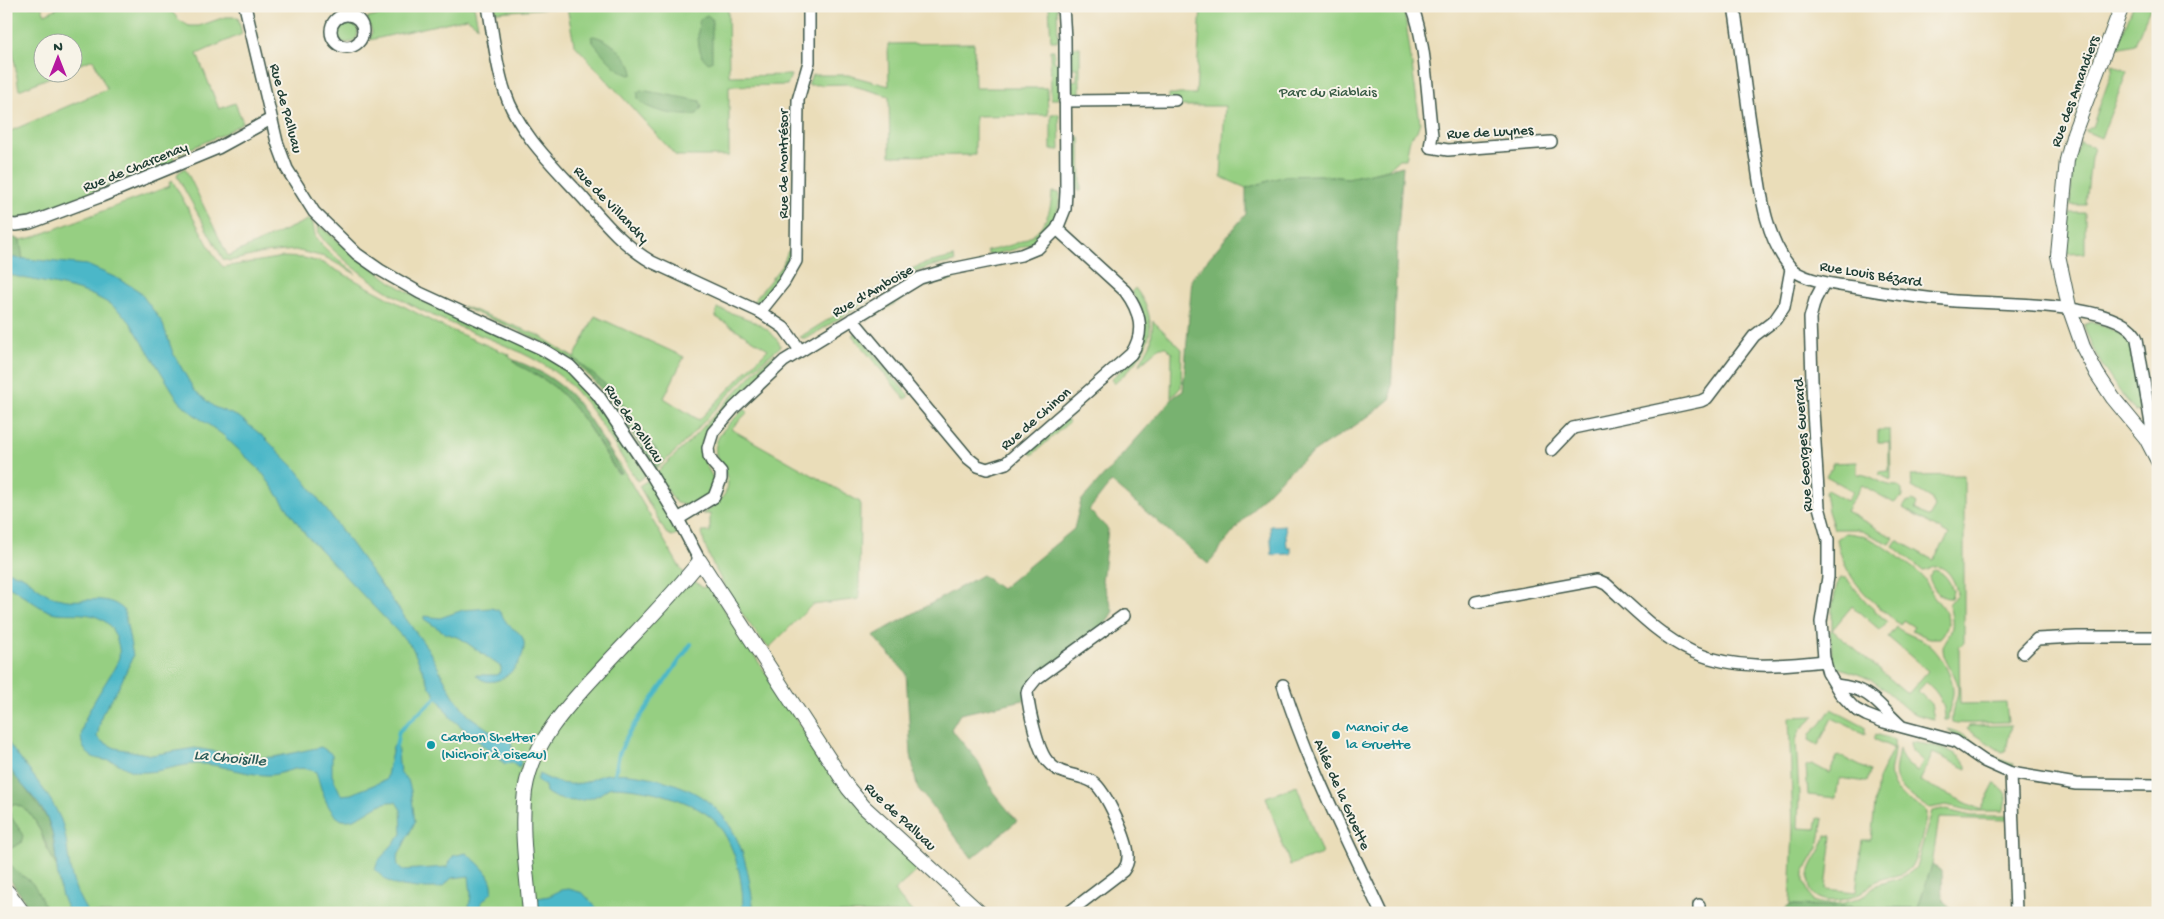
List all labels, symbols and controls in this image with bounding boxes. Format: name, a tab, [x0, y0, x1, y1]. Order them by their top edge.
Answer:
north arrow	[32, 32, 82, 82]
street label: Rue des Amandiers	[2047, 33, 2105, 150]
text: N	[53, 39, 63, 56]
street label: Rue de Palluau	[264, 62, 306, 155]
park label: Parc du Riablais	[1278, 84, 1377, 102]
street label: Rue de Montrésor	[775, 108, 793, 219]
street label: Rue de Luynes	[1446, 122, 1534, 144]
street label: Rue de Charcenay	[81, 138, 192, 197]
street label: Rue de Villandry	[569, 163, 653, 249]
street label: Rue Louis Bézard	[1818, 258, 1924, 292]
street label: Rue d'Amboise	[829, 261, 917, 322]
street label: Rue Georges Guerard	[1790, 376, 1818, 512]
street label: Rue de Palluau	[600, 381, 667, 467]
street label: Rue de Chinon	[997, 384, 1075, 455]
place label: Manoir de la Gruette	[1346, 719, 1411, 754]
place label: Carbon Shelter (Nichoir à oiseau)	[441, 729, 547, 764]
marker: Manoir de la Gruette	[1330, 729, 1342, 741]
street label: Allée de la Gruette	[1309, 737, 1374, 853]
marker: Carbon Shelter (Nichoir à oiseau)	[425, 739, 437, 751]
water label: La Choisille	[193, 747, 267, 772]
street label: Rue de Palluau	[860, 780, 939, 855]

